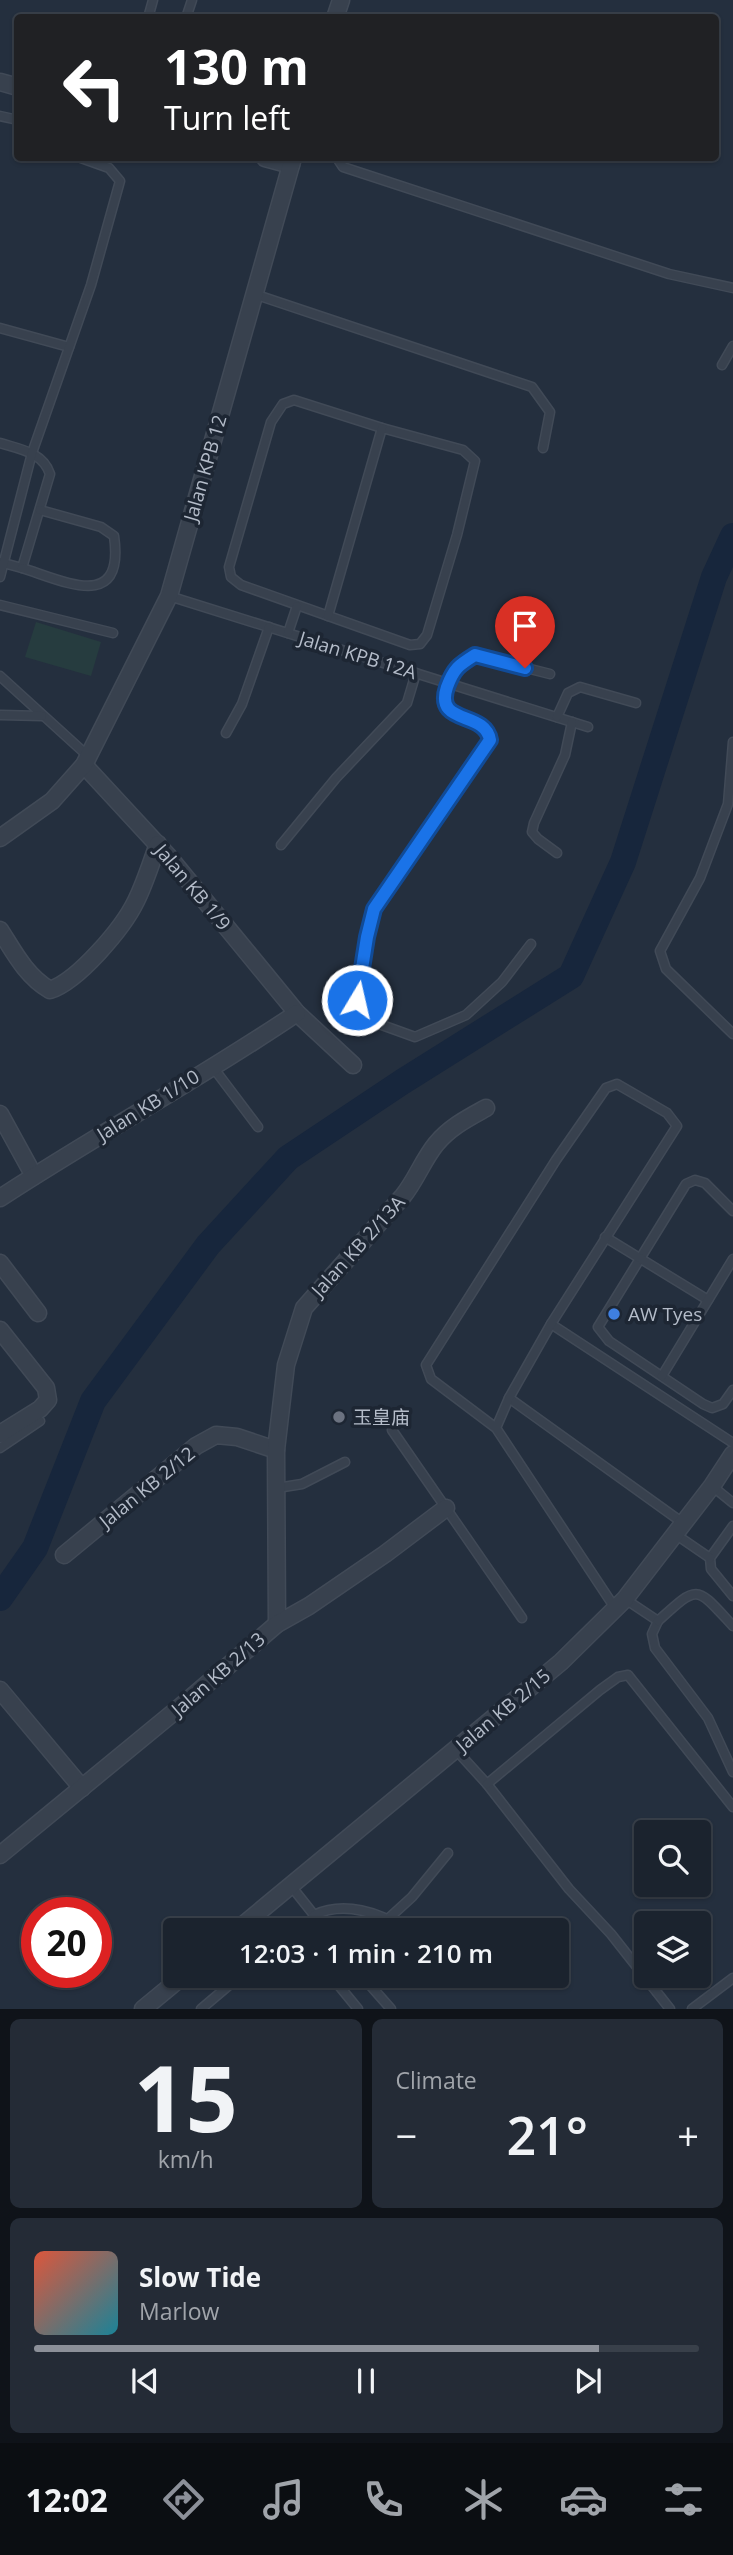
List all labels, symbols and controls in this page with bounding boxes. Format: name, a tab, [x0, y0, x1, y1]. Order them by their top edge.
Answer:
text: 130 m	[164, 33, 309, 99]
icon: left	[49, 42, 140, 133]
text: Turn left	[164, 96, 290, 139]
street label: Jalan KPB 12	[177, 412, 233, 526]
pin	[495, 596, 555, 668]
icon: arrive	[506, 607, 544, 645]
street label: Jalan KPB 12A	[294, 624, 420, 685]
street label: Jalan KB 1/9	[148, 837, 237, 936]
position arrow	[320, 963, 394, 1037]
street label: Jalan KB 1/10	[90, 1063, 204, 1148]
street label: Jalan KB 2/13A	[304, 1190, 410, 1304]
place label: AW Tyes	[628, 1301, 702, 1327]
marker: AW Tyes	[606, 1306, 622, 1322]
place label: 玉皇庙	[353, 1404, 410, 1430]
marker: 玉皇庙	[331, 1409, 347, 1425]
street label: Jalan KB 2/12	[92, 1440, 200, 1535]
street label: Jalan KB 2/13	[164, 1626, 270, 1723]
street label: Jalan KB 2/15	[449, 1663, 556, 1759]
map controls	[634, 1820, 711, 1988]
button: search	[634, 1820, 711, 1897]
speed limit sign: 20	[21, 1897, 112, 1988]
button: layers	[634, 1911, 711, 1988]
text: 12:03 · 1 min · 210 m	[239, 1935, 493, 1971]
text: 15	[134, 2035, 238, 2159]
text: Climate	[396, 2064, 477, 2096]
text: 21°	[506, 2099, 588, 2170]
text: −	[396, 2109, 417, 2161]
text: +	[677, 2109, 699, 2161]
text: km/h	[158, 2143, 214, 2175]
text: Slow Tide	[139, 2259, 261, 2295]
text: Marlow	[139, 2295, 219, 2327]
icon: previous	[126, 2362, 164, 2400]
icon: pause	[347, 2362, 385, 2400]
icon: next	[569, 2362, 607, 2400]
icon: directions	[159, 2475, 208, 2524]
icon: music	[259, 2475, 308, 2524]
icon: phone	[359, 2475, 408, 2524]
icon: climate	[459, 2475, 508, 2524]
icon: car	[559, 2475, 608, 2524]
icon: filters	[659, 2475, 708, 2524]
text: 12:02	[25, 2478, 108, 2521]

